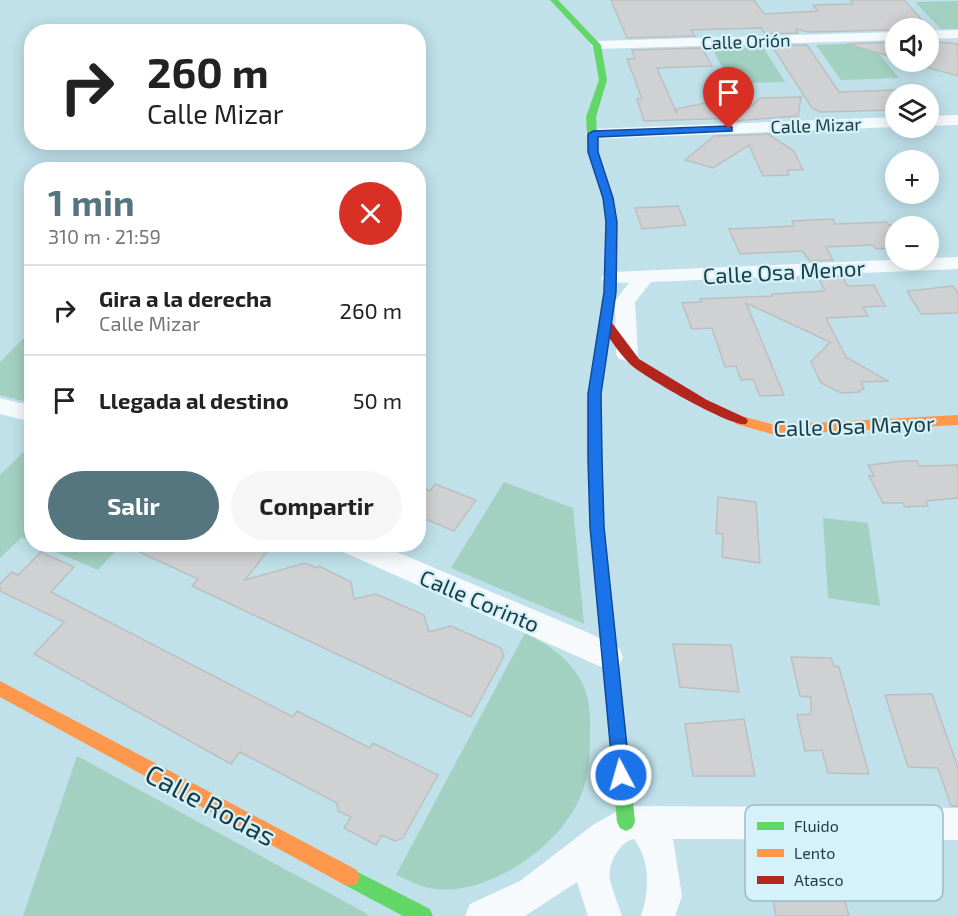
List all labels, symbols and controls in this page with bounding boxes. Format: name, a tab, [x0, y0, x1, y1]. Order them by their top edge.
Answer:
map controls	[885, 18, 939, 270]
button: sound	[885, 18, 939, 72]
street label: Calle Orión	[701, 28, 791, 54]
text: 260 m	[147, 46, 269, 96]
icon: right	[48, 48, 126, 126]
pin	[703, 67, 754, 129]
icon: arrive	[712, 76, 745, 109]
button: layers	[885, 84, 939, 138]
text: Calle Mizar	[147, 97, 284, 129]
street label: Calle Mizar	[770, 112, 862, 138]
button: +	[885, 150, 939, 204]
text: 1 min	[48, 180, 135, 223]
button: close	[339, 182, 402, 245]
button: −	[885, 216, 939, 270]
text: 310 m · 21:59	[48, 224, 161, 248]
street label: Calle Osa Menor	[702, 254, 866, 288]
text: Gira a la derecha	[99, 285, 272, 311]
icon: right	[48, 294, 81, 327]
text: 260 m	[340, 297, 402, 323]
text: Calle Mizar	[99, 311, 200, 335]
icon: arrive	[48, 384, 81, 417]
text: Llegada al destino	[99, 387, 289, 413]
text: 50 m	[353, 387, 402, 413]
street label: Calle Osa Mayor	[773, 409, 935, 441]
button: Salir	[48, 471, 219, 540]
button: Compartir	[231, 471, 402, 540]
street label: Calle Corinto	[416, 563, 544, 637]
position arrow	[589, 743, 653, 807]
street label: Calle Rodas	[141, 756, 281, 852]
legend	[745, 805, 943, 901]
text: Fluido	[794, 816, 839, 835]
text: Lento	[794, 843, 835, 862]
text: Atasco	[794, 870, 844, 889]

